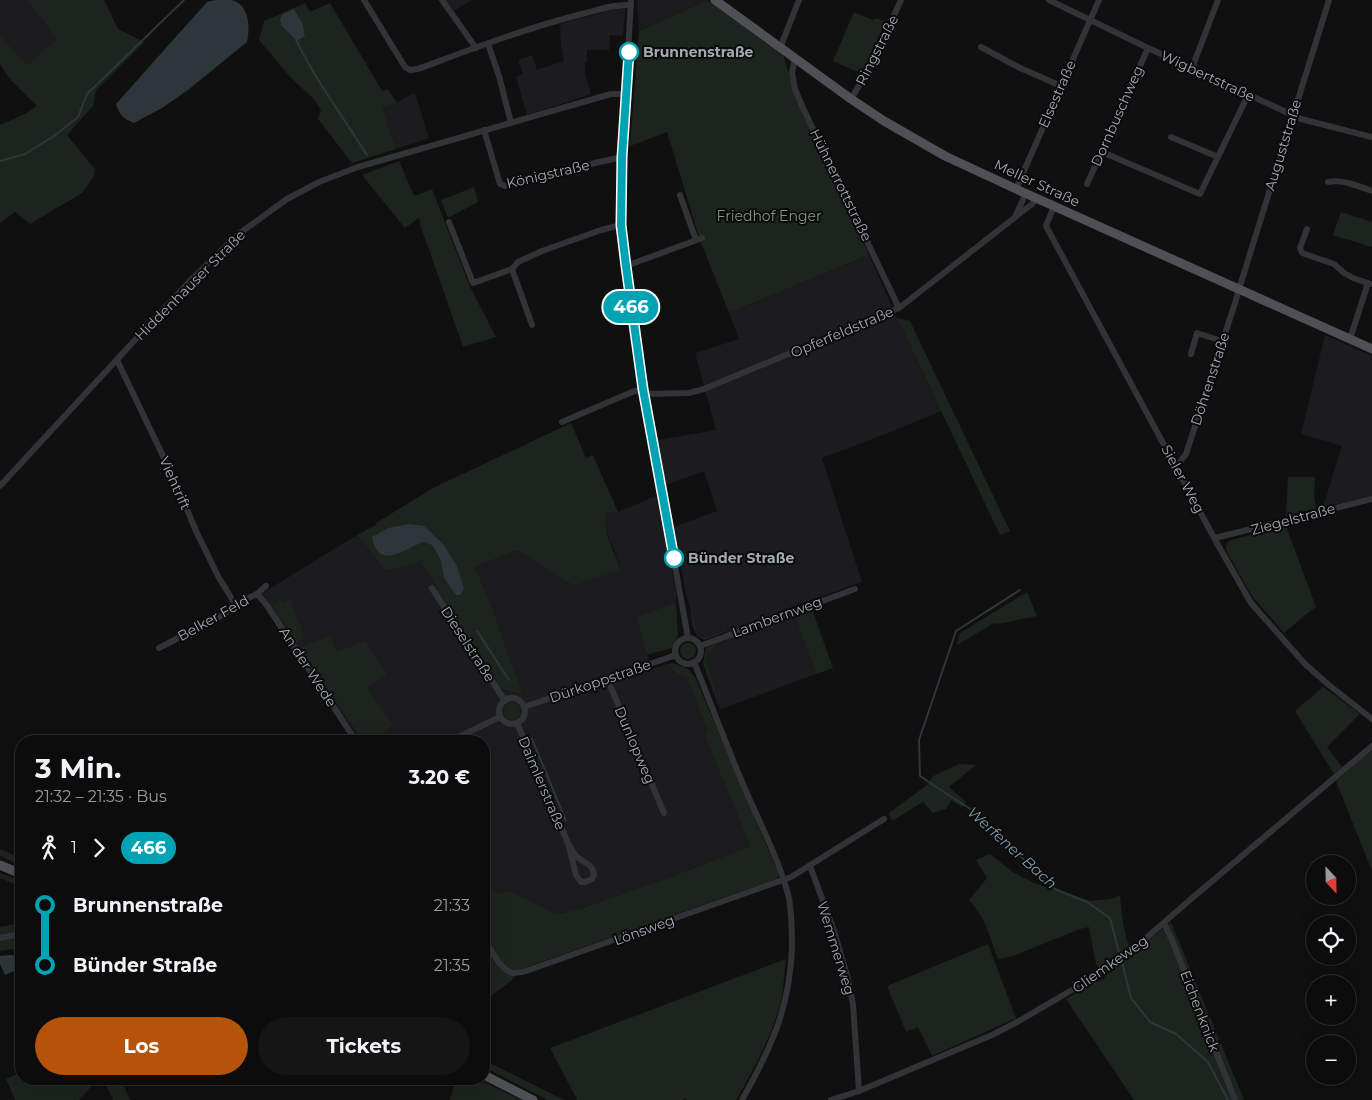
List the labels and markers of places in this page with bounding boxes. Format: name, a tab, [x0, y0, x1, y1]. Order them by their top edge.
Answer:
marker: Brunnenstraße	[619, 42, 639, 62]
place label: Brunnenstraße	[643, 43, 754, 61]
marker: Bünder Straße	[664, 548, 684, 568]
place label: Bünder Straße	[688, 549, 794, 567]

